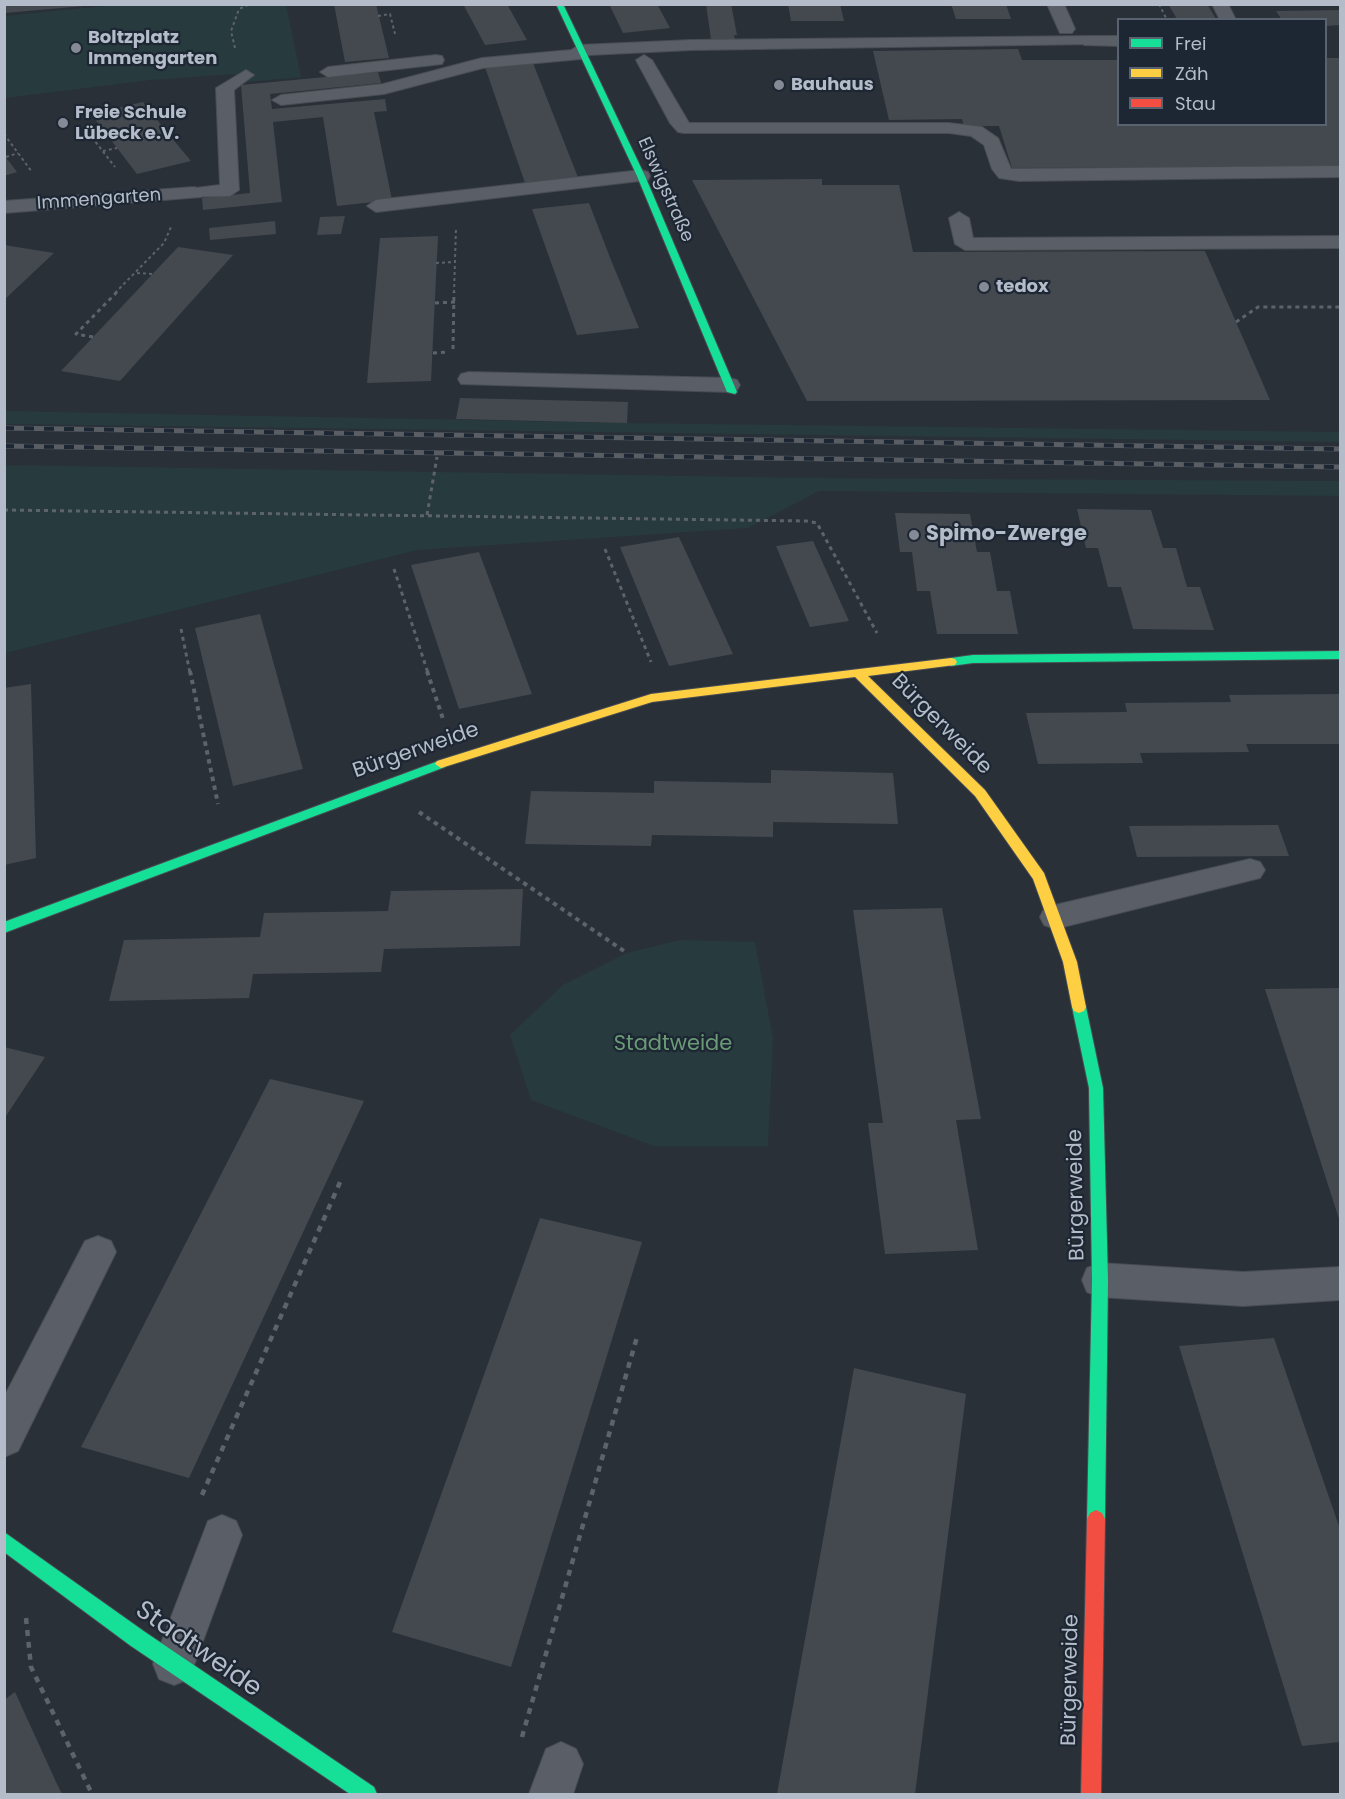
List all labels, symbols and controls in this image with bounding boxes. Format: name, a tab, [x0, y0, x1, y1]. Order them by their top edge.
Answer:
legend	[1117, 18, 1327, 126]
place label: Boltzplatz Immengarten	[88, 27, 217, 70]
text: Frei	[1175, 31, 1206, 56]
marker: Boltzplatz Immengarten	[69, 41, 83, 55]
text: Zäh	[1175, 61, 1208, 86]
place label: Bauhaus	[791, 74, 874, 96]
marker: Bauhaus	[772, 78, 786, 92]
text: Stau	[1175, 91, 1216, 116]
place label: Freie Schule Lübeck e.V.	[75, 102, 186, 144]
marker: Freie Schule Lübeck e.V.	[56, 116, 70, 130]
street label: Elswigstraße	[632, 134, 698, 246]
street label: Immengarten	[36, 185, 162, 215]
place label: tedox	[996, 276, 1049, 298]
marker: tedox	[977, 280, 991, 294]
place label: Spimo-Zwerge	[926, 522, 1087, 548]
marker: Spimo-Zwerge	[907, 528, 921, 542]
street label: Bürgerweide	[885, 669, 997, 781]
street label: Bürgerweide	[350, 718, 482, 784]
park label: Stadtweide	[614, 1032, 732, 1058]
street label: Bürgerweide	[1063, 1129, 1091, 1261]
street label: Stadtweide	[129, 1595, 267, 1705]
street label: Bürgerweide	[1057, 1614, 1085, 1746]

